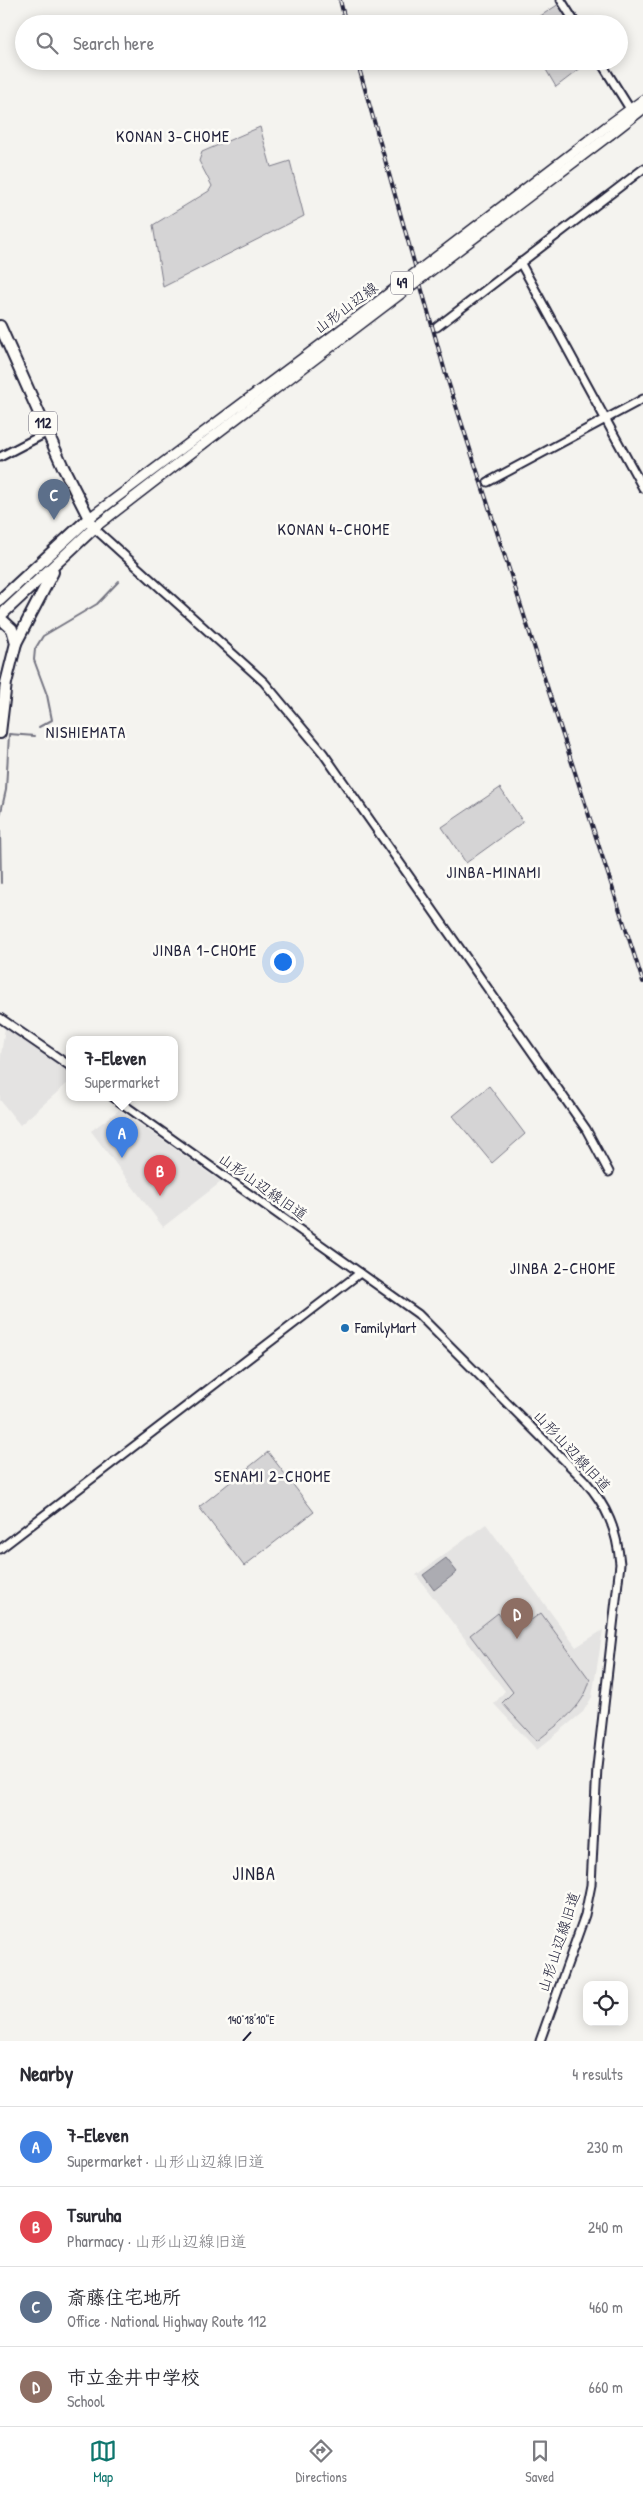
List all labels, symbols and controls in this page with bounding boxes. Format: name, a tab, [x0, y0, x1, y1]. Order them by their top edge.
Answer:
search box	[15, 15, 628, 70]
icon: search	[33, 29, 61, 57]
text: Search here	[73, 30, 154, 56]
district label: KONAN 3-CHOME	[116, 125, 230, 147]
road number: 49	[391, 272, 413, 294]
street label: 山形山辺線	[309, 277, 382, 339]
road number: 112	[29, 412, 57, 434]
pin: C	[38, 479, 70, 520]
district label: KONAN 4-CHOME	[278, 518, 390, 540]
district label: NISHIEMATA	[46, 721, 126, 743]
district label: JINBA-MINAMI	[446, 861, 542, 883]
district label: JINBA 1-CHOME	[153, 939, 257, 961]
your location	[270, 949, 296, 975]
popup	[66, 1036, 178, 1101]
text: 7-Eleven	[85, 1045, 146, 1071]
text: Supermarket	[85, 1071, 159, 1093]
pin: A	[106, 1117, 138, 1158]
street label: 山形山辺線旧道	[214, 1148, 312, 1225]
pin: B	[144, 1155, 176, 1196]
district label: JINBA 2-CHOME	[510, 1257, 616, 1279]
place label: FamilyMart	[354, 1317, 417, 1338]
marker: FamilyMart	[339, 1322, 351, 1334]
street label: 山形山辺線旧道	[529, 1405, 616, 1496]
district label: SENAMI 2-CHOME	[214, 1465, 332, 1487]
pin: D	[501, 1598, 533, 1639]
district label: JINBA	[232, 1861, 276, 1886]
street label: 山形山辺線旧道	[532, 1889, 585, 1995]
map controls	[583, 1981, 628, 2026]
button: locate	[583, 1981, 628, 2026]
text: 140°18'10"E	[227, 2011, 275, 2028]
text: Nearby	[20, 2059, 73, 2088]
text: 4 results	[572, 2063, 623, 2085]
text: 7-Eleven	[67, 2122, 129, 2148]
text: A	[32, 2136, 40, 2158]
text: 230 m	[587, 2136, 623, 2158]
text: Supermarket · 山形山辺線旧道	[67, 2150, 265, 2172]
text: Tsuruha	[67, 2202, 121, 2228]
text: B	[32, 2216, 40, 2238]
text: 240 m	[588, 2216, 623, 2238]
text: Pharmacy · 山形山辺線旧道	[67, 2230, 247, 2252]
text: 斎藤住宅地所	[67, 2284, 181, 2310]
text: C	[32, 2296, 40, 2318]
text: 460 m	[589, 2296, 623, 2318]
text: Office · National Highway Route 112	[67, 2310, 267, 2332]
text: 市立金井中学校	[67, 2364, 200, 2390]
text: D	[32, 2376, 40, 2398]
text: 660 m	[589, 2376, 623, 2398]
text: School	[67, 2390, 104, 2412]
tab: Map	[89, 2437, 117, 2486]
tab: Directions	[295, 2437, 347, 2486]
tab: Saved	[525, 2437, 554, 2486]

